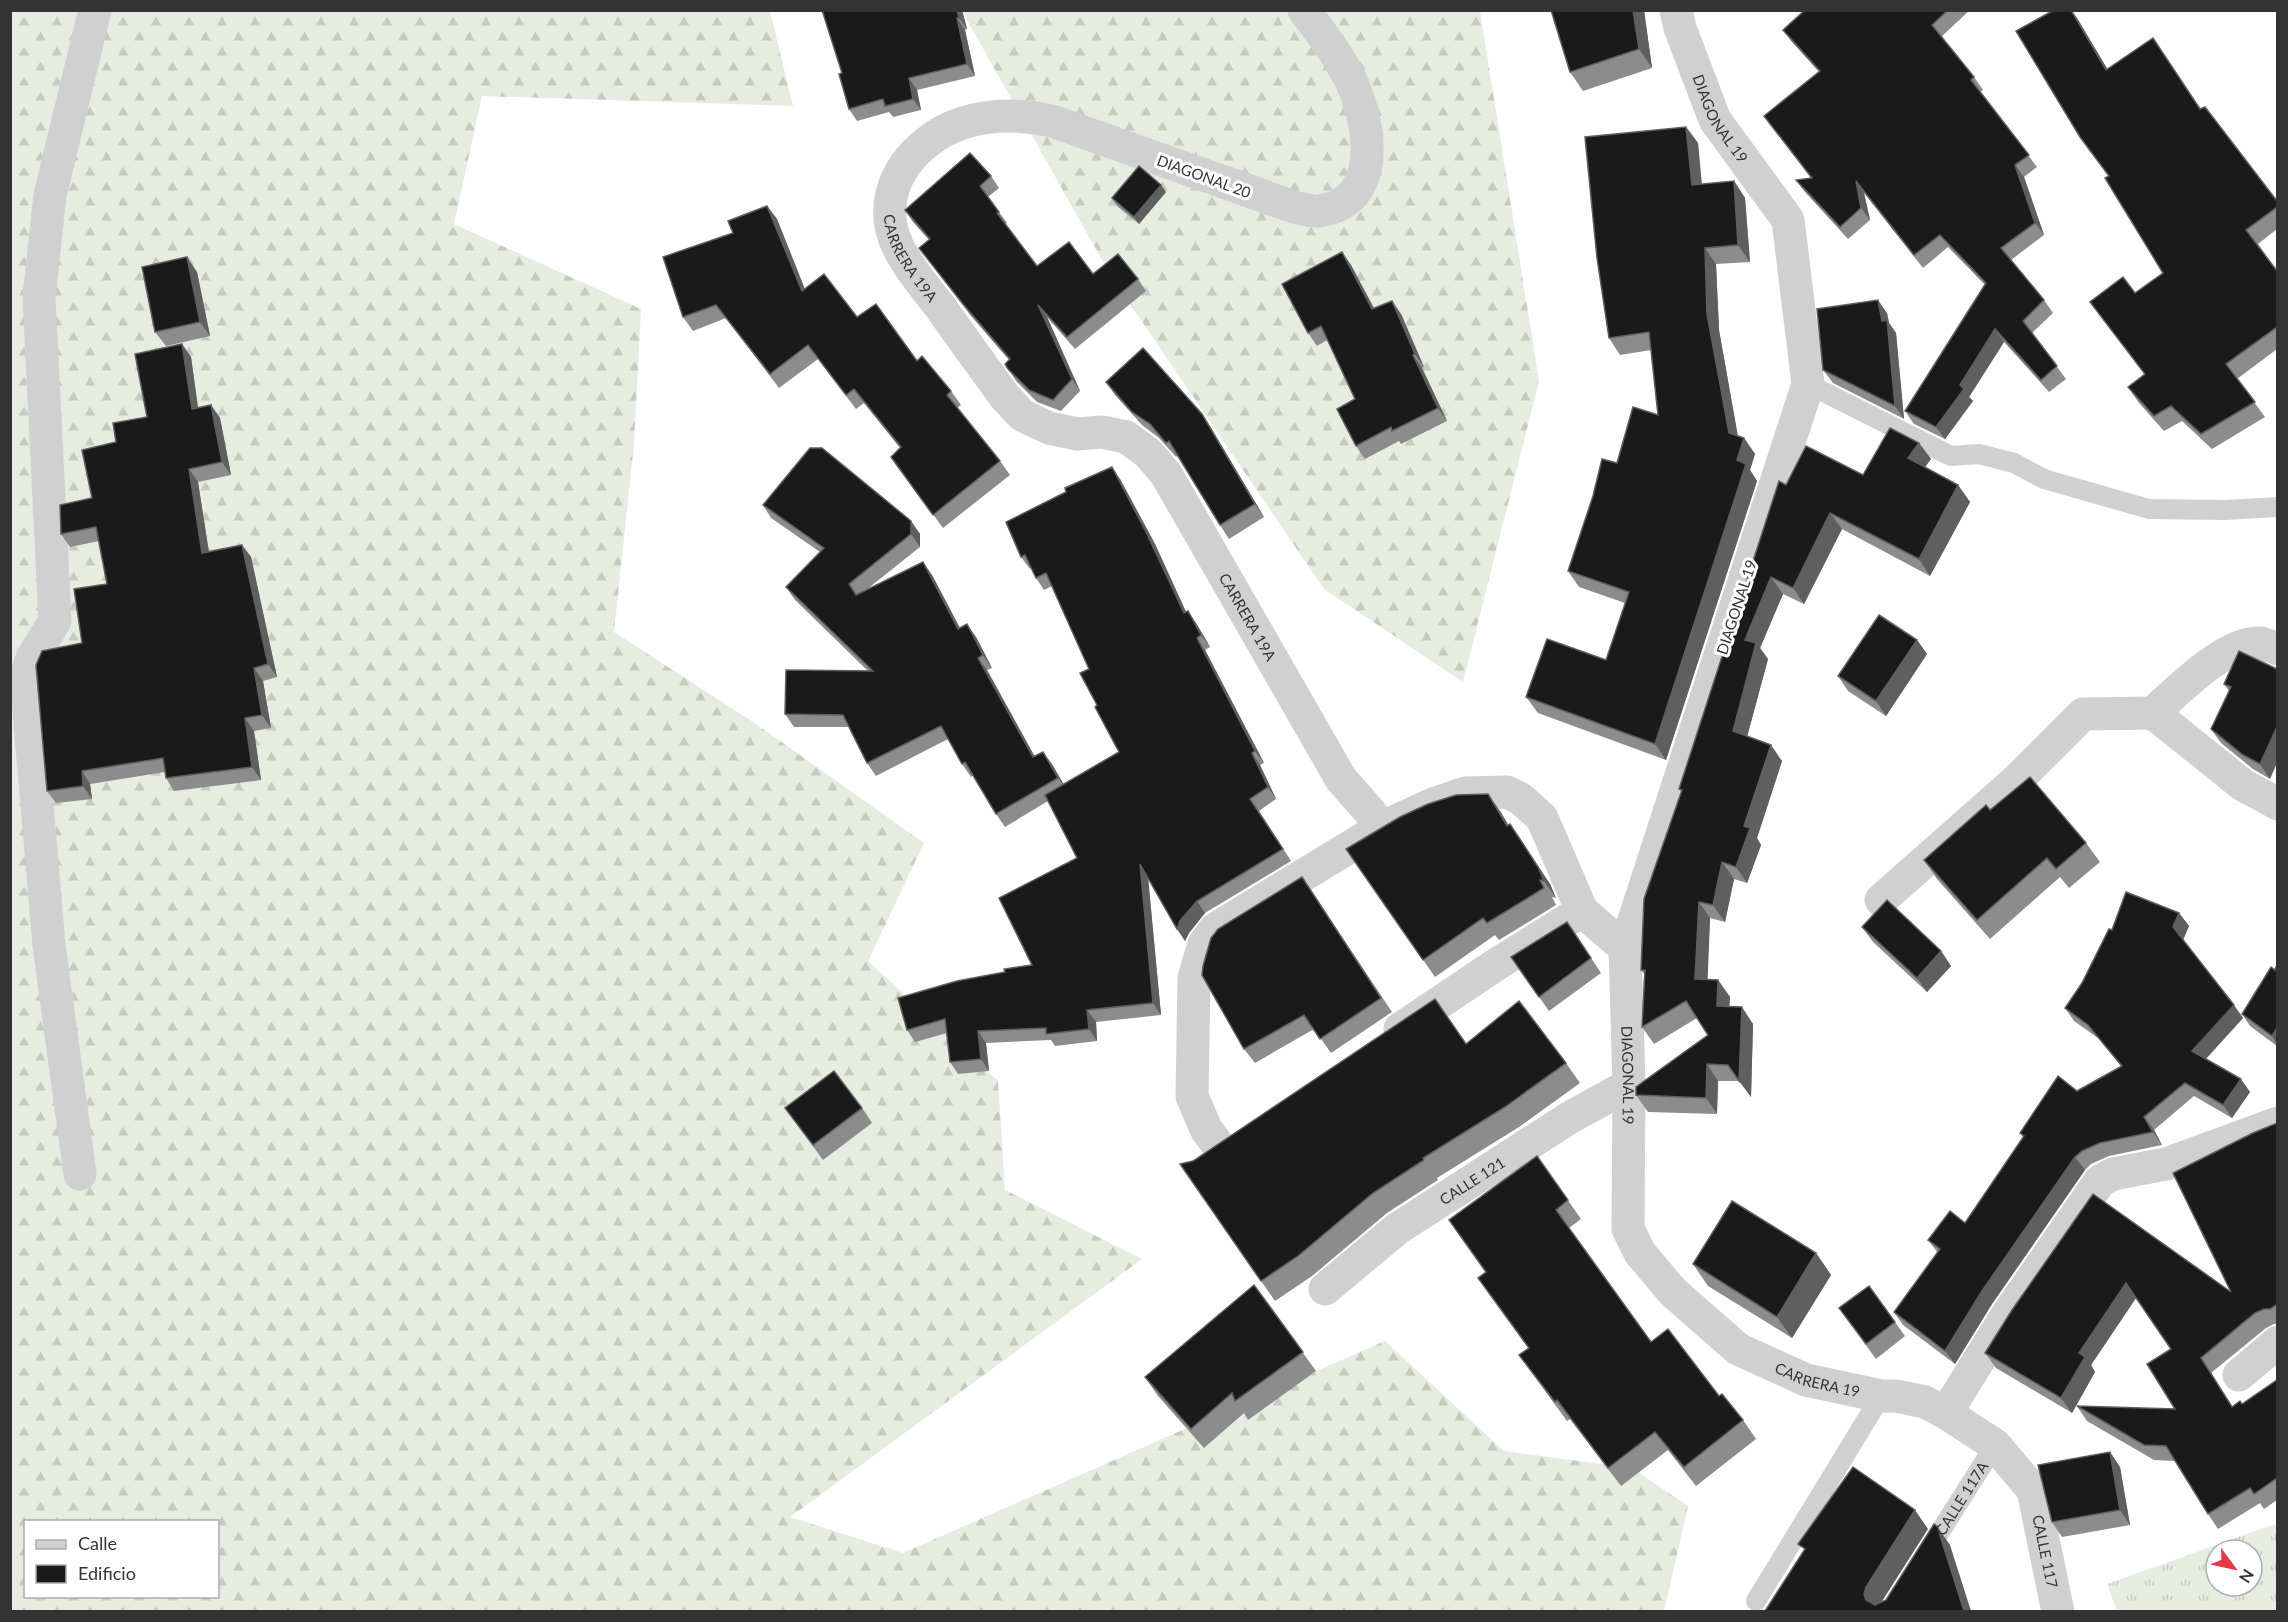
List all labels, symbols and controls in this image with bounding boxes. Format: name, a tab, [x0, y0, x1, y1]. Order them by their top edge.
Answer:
street label: DIAGONAL 19	[1689, 72, 1752, 166]
street label: DIAGONAL 20	[1155, 151, 1254, 201]
street label: CARRERA 19A	[881, 213, 942, 306]
street label: DIAGONAL 19	[1712, 557, 1760, 657]
street label: CARRERA 19A	[1216, 570, 1281, 665]
street label: DIAGONAL 19	[1618, 1026, 1638, 1124]
street label: CALLE 121	[1436, 1153, 1508, 1208]
street label: CARRERA 19	[1772, 1358, 1862, 1400]
street label: CALLE 117A	[1931, 1457, 1992, 1539]
street label: CALLE 117	[2029, 1513, 2062, 1590]
legend	[24, 1520, 219, 1598]
text: Calle	[78, 1532, 117, 1554]
north arrow	[2204, 1538, 2264, 1598]
text: Edificio	[78, 1562, 136, 1584]
text: N	[2236, 1566, 2258, 1587]

